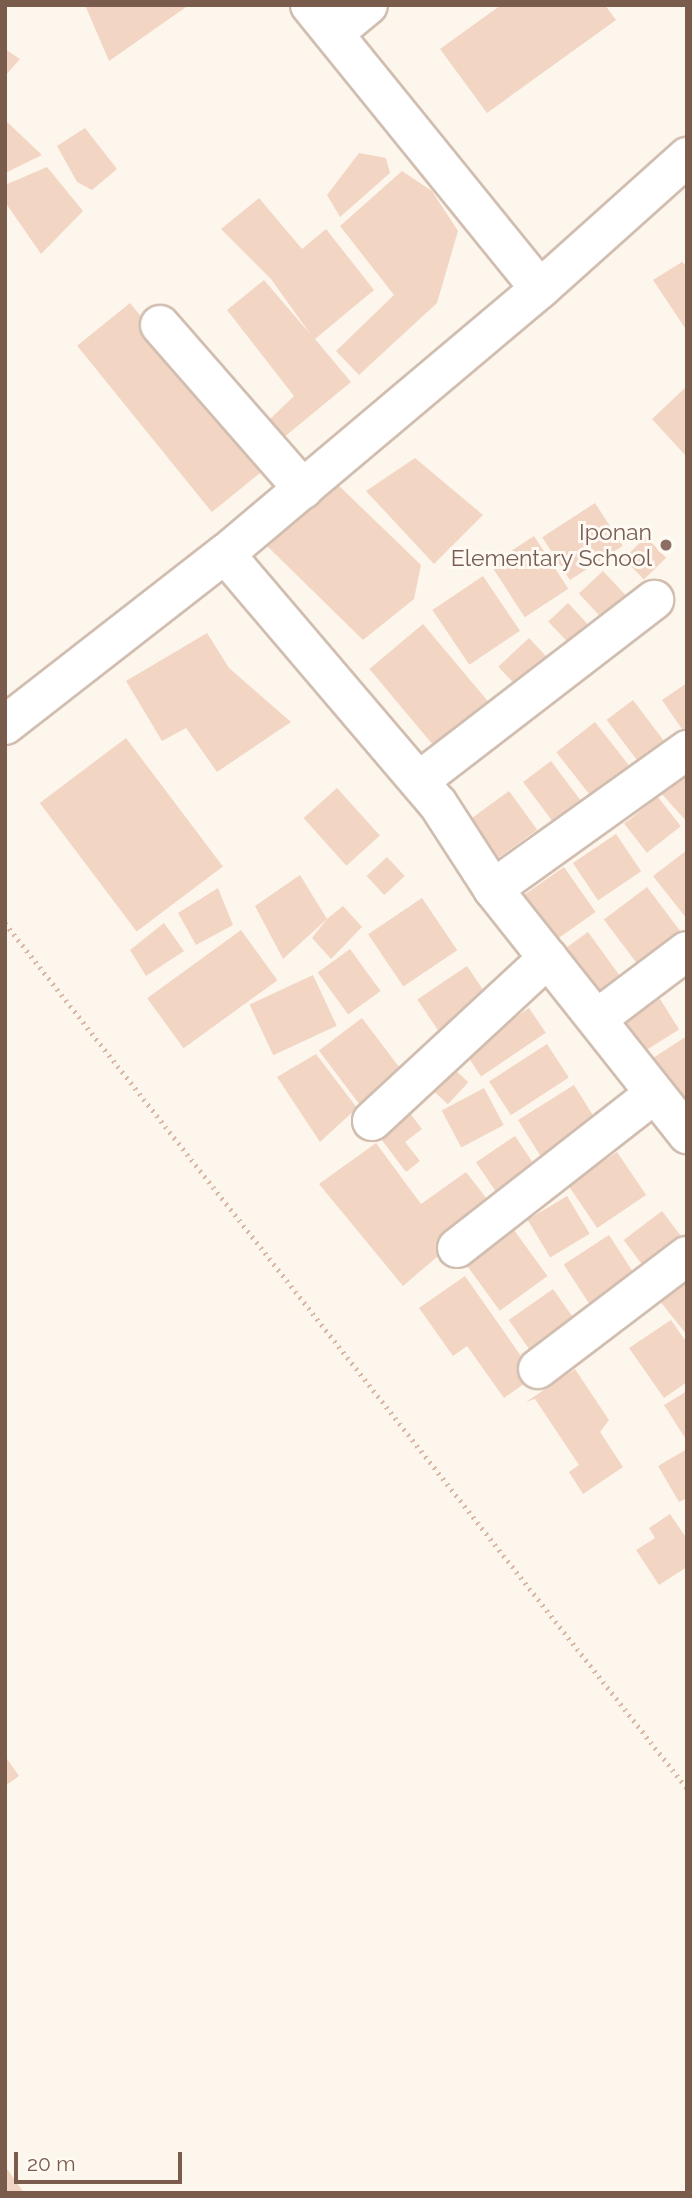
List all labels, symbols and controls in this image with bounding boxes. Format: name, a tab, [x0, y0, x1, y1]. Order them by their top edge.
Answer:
place label: Iponan Elementary School	[450, 518, 652, 572]
marker: Iponan Elementary School	[658, 537, 674, 553]
scale bar	[18, 2138, 186, 2182]
text: 20 m	[27, 2151, 75, 2176]

